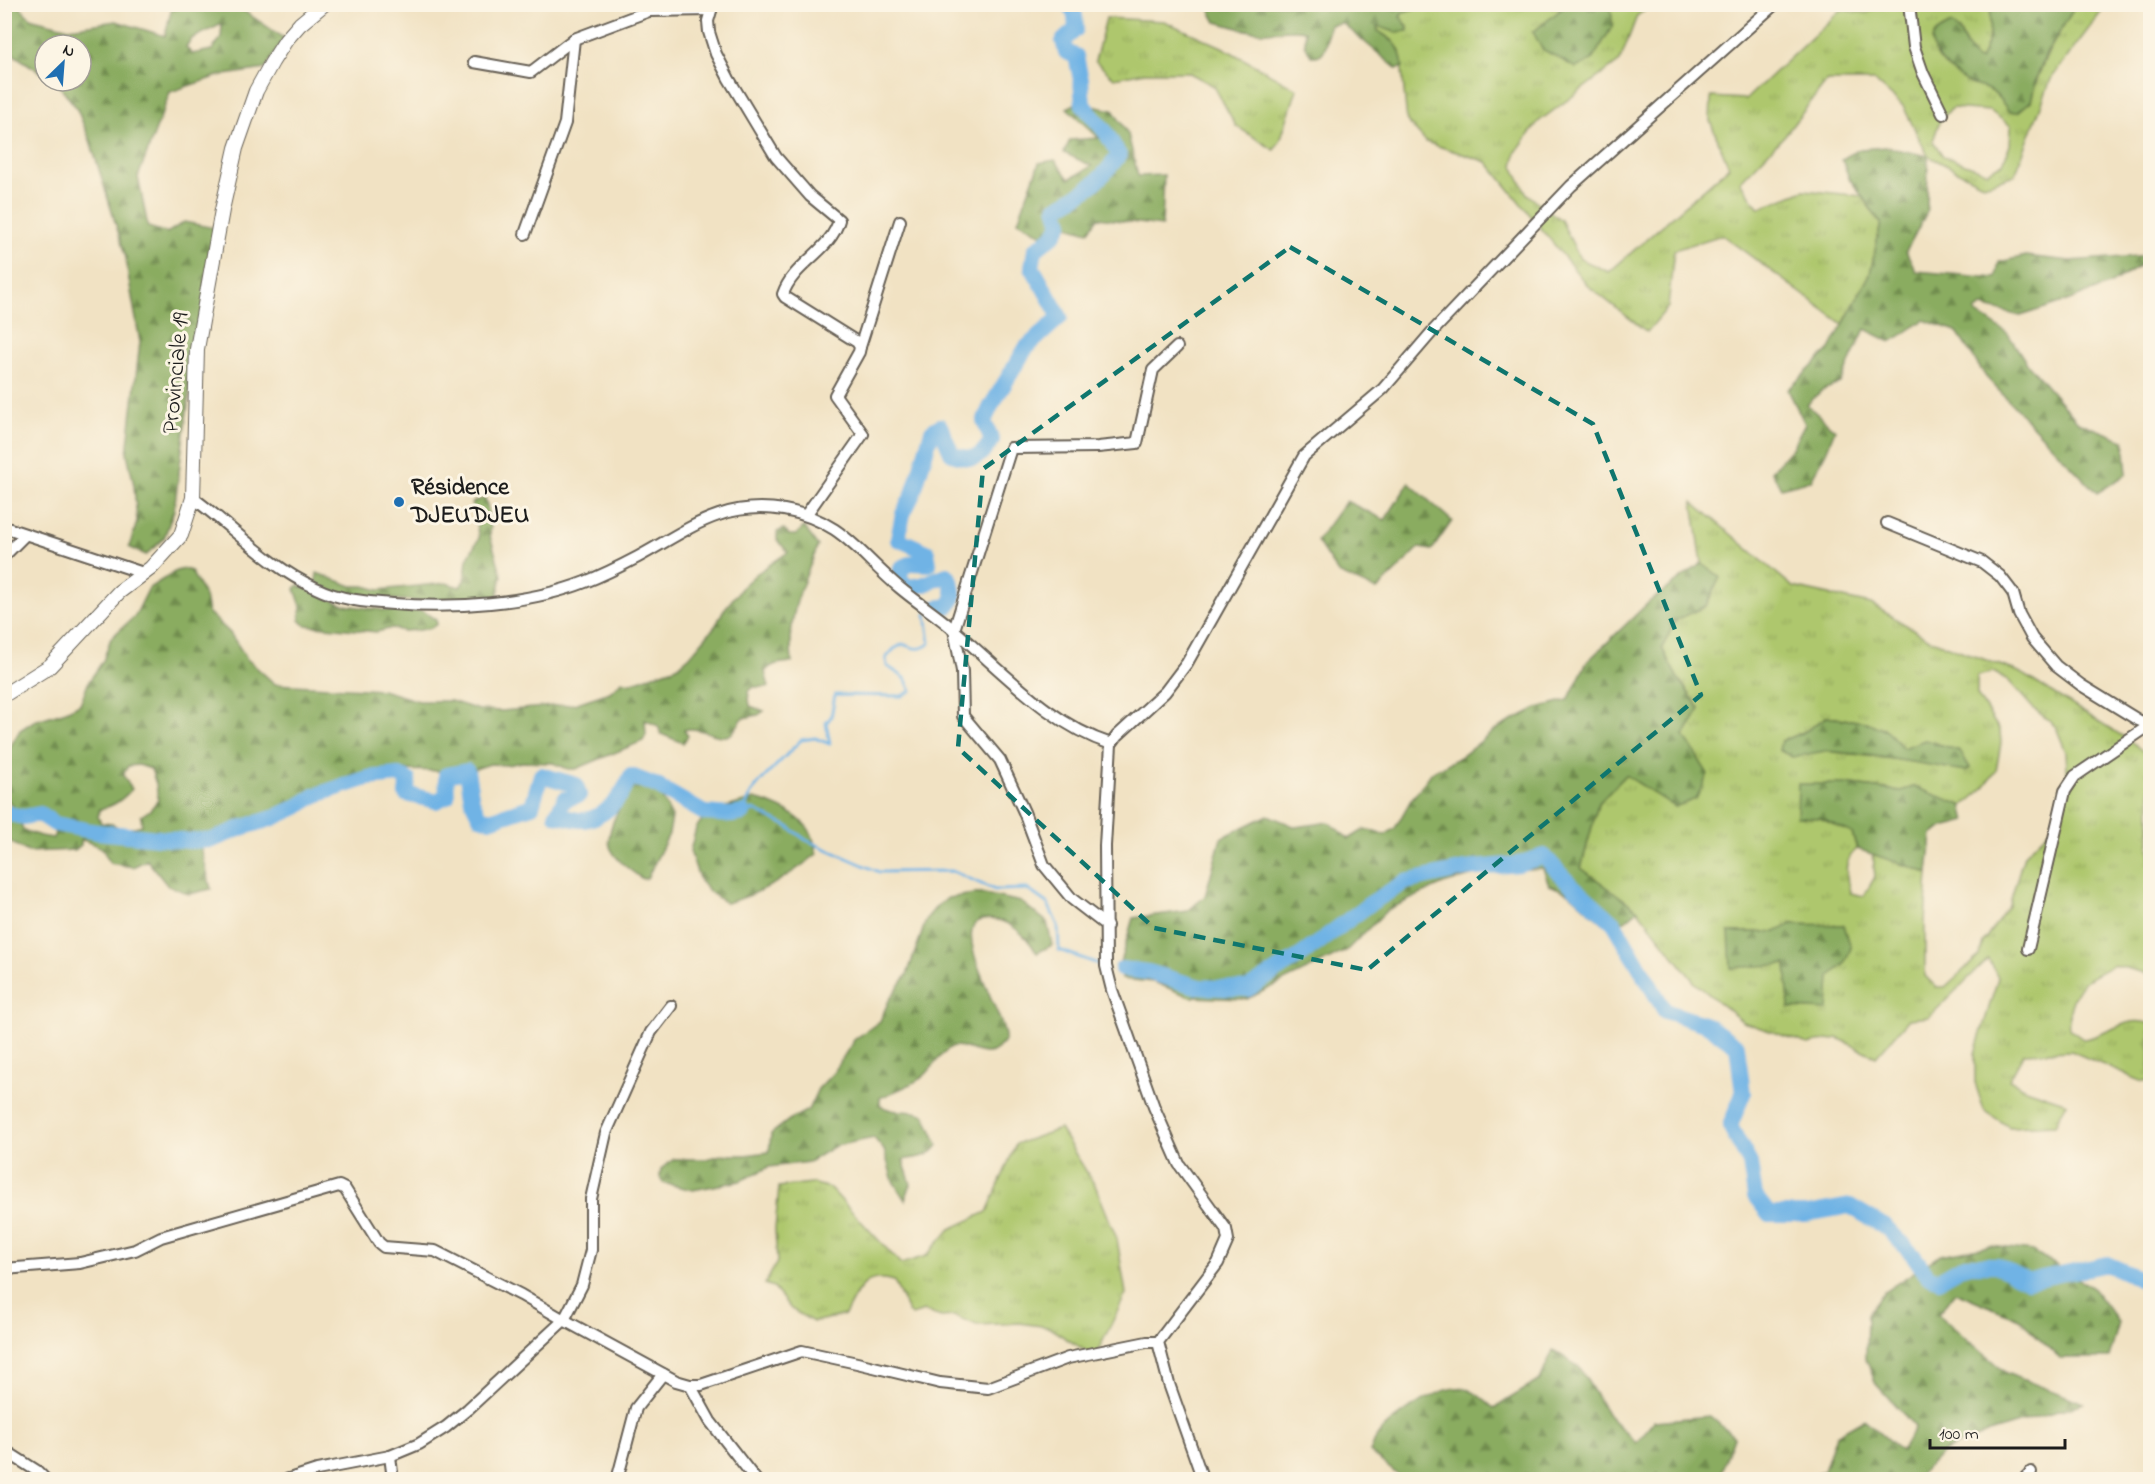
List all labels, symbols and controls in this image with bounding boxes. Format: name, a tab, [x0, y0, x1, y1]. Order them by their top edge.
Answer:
north arrow	[33, 33, 93, 93]
text: N	[59, 38, 79, 64]
street label: Provinciale 19	[154, 310, 200, 435]
place label: Résidence DJEUDJEU	[410, 471, 529, 534]
marker: Résidence DJEUDJEU	[392, 495, 406, 509]
scale bar	[1930, 1412, 2065, 1450]
text: 100 m	[1939, 1422, 1979, 1448]

